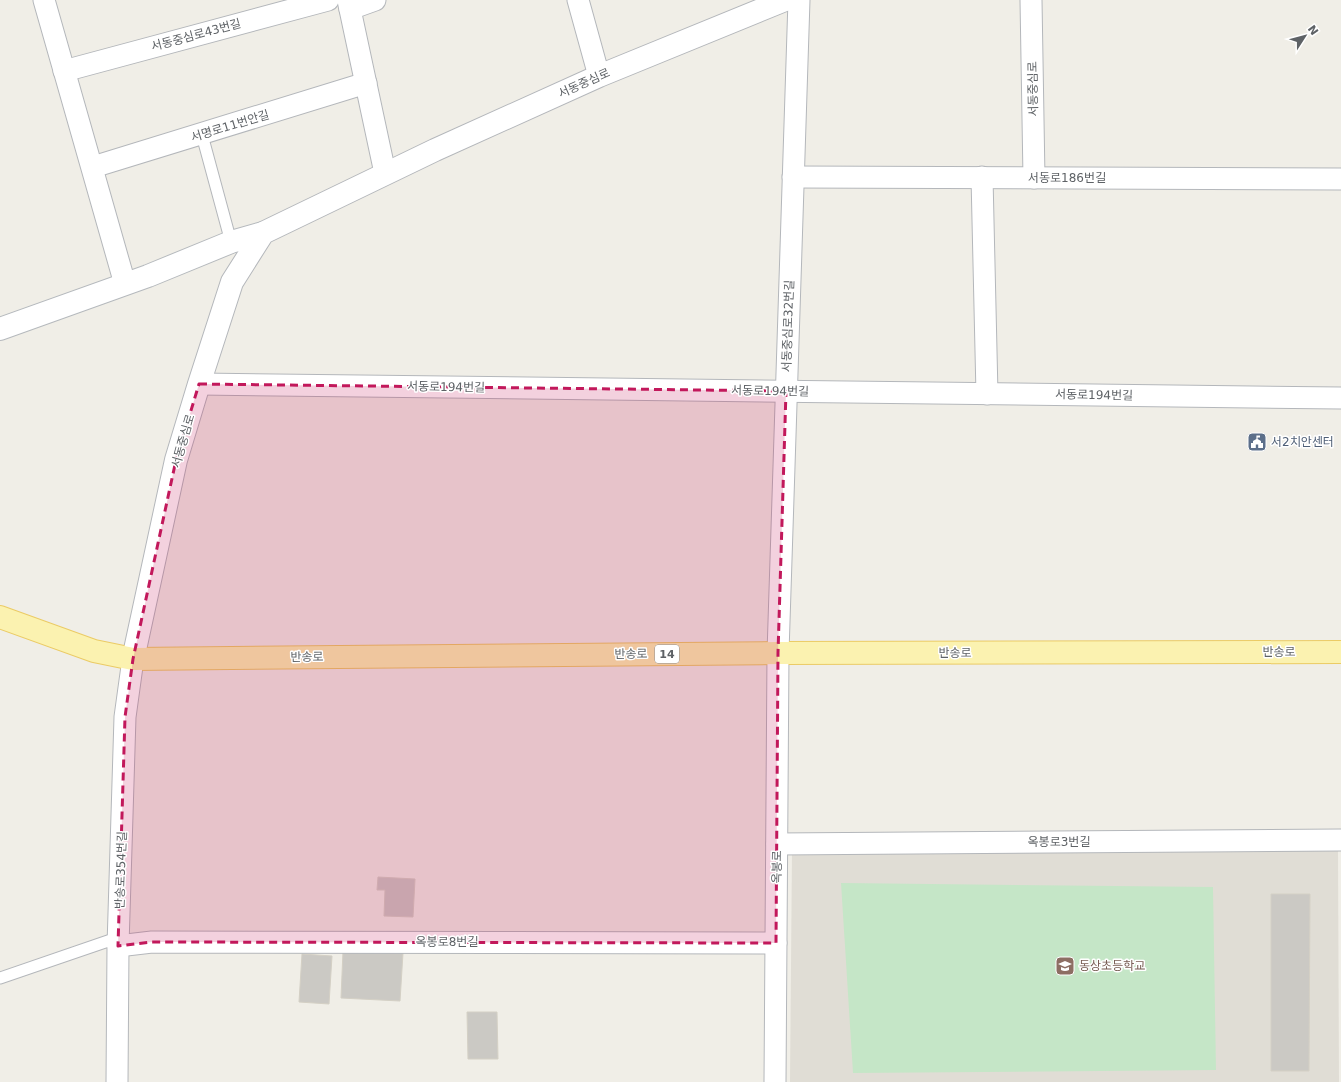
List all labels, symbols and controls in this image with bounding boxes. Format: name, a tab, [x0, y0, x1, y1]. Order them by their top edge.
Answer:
street label: 서동중심로43번길	[149, 16, 243, 54]
north arrow	[1285, 16, 1325, 56]
text: N	[1305, 23, 1321, 38]
street label: 서동중심로	[1026, 61, 1040, 117]
street label: 서동중심로	[556, 65, 612, 101]
street label: 서명로11번안길	[189, 107, 271, 145]
street label: 서동로186번길	[1028, 171, 1106, 185]
street label: 서동중심로32번길	[779, 280, 797, 372]
street label: 서동로194번길	[407, 379, 485, 395]
street label: 서동로194번길	[731, 383, 809, 399]
street label: 서동로194번길	[1055, 387, 1133, 403]
street label: 서동중심로	[169, 413, 197, 469]
public building icon: 서2치안센터	[1246, 431, 1268, 453]
place label: 서2치안센터	[1271, 435, 1334, 449]
road number: 14	[655, 645, 679, 663]
street label: 반송로	[1262, 645, 1296, 659]
street label: 반송로	[938, 646, 972, 660]
street label: 반송로	[614, 647, 648, 661]
street label: 반송로	[290, 650, 324, 664]
street label: 반송로354번길	[113, 831, 129, 909]
street label: 옥봉로3번길	[1028, 835, 1090, 849]
street label: 옥봉로	[770, 850, 784, 884]
street label: 옥봉로8번길	[416, 935, 478, 949]
school or university icon: 동상초등학교	[1054, 955, 1076, 977]
place label: 동상초등학교	[1079, 959, 1145, 973]

